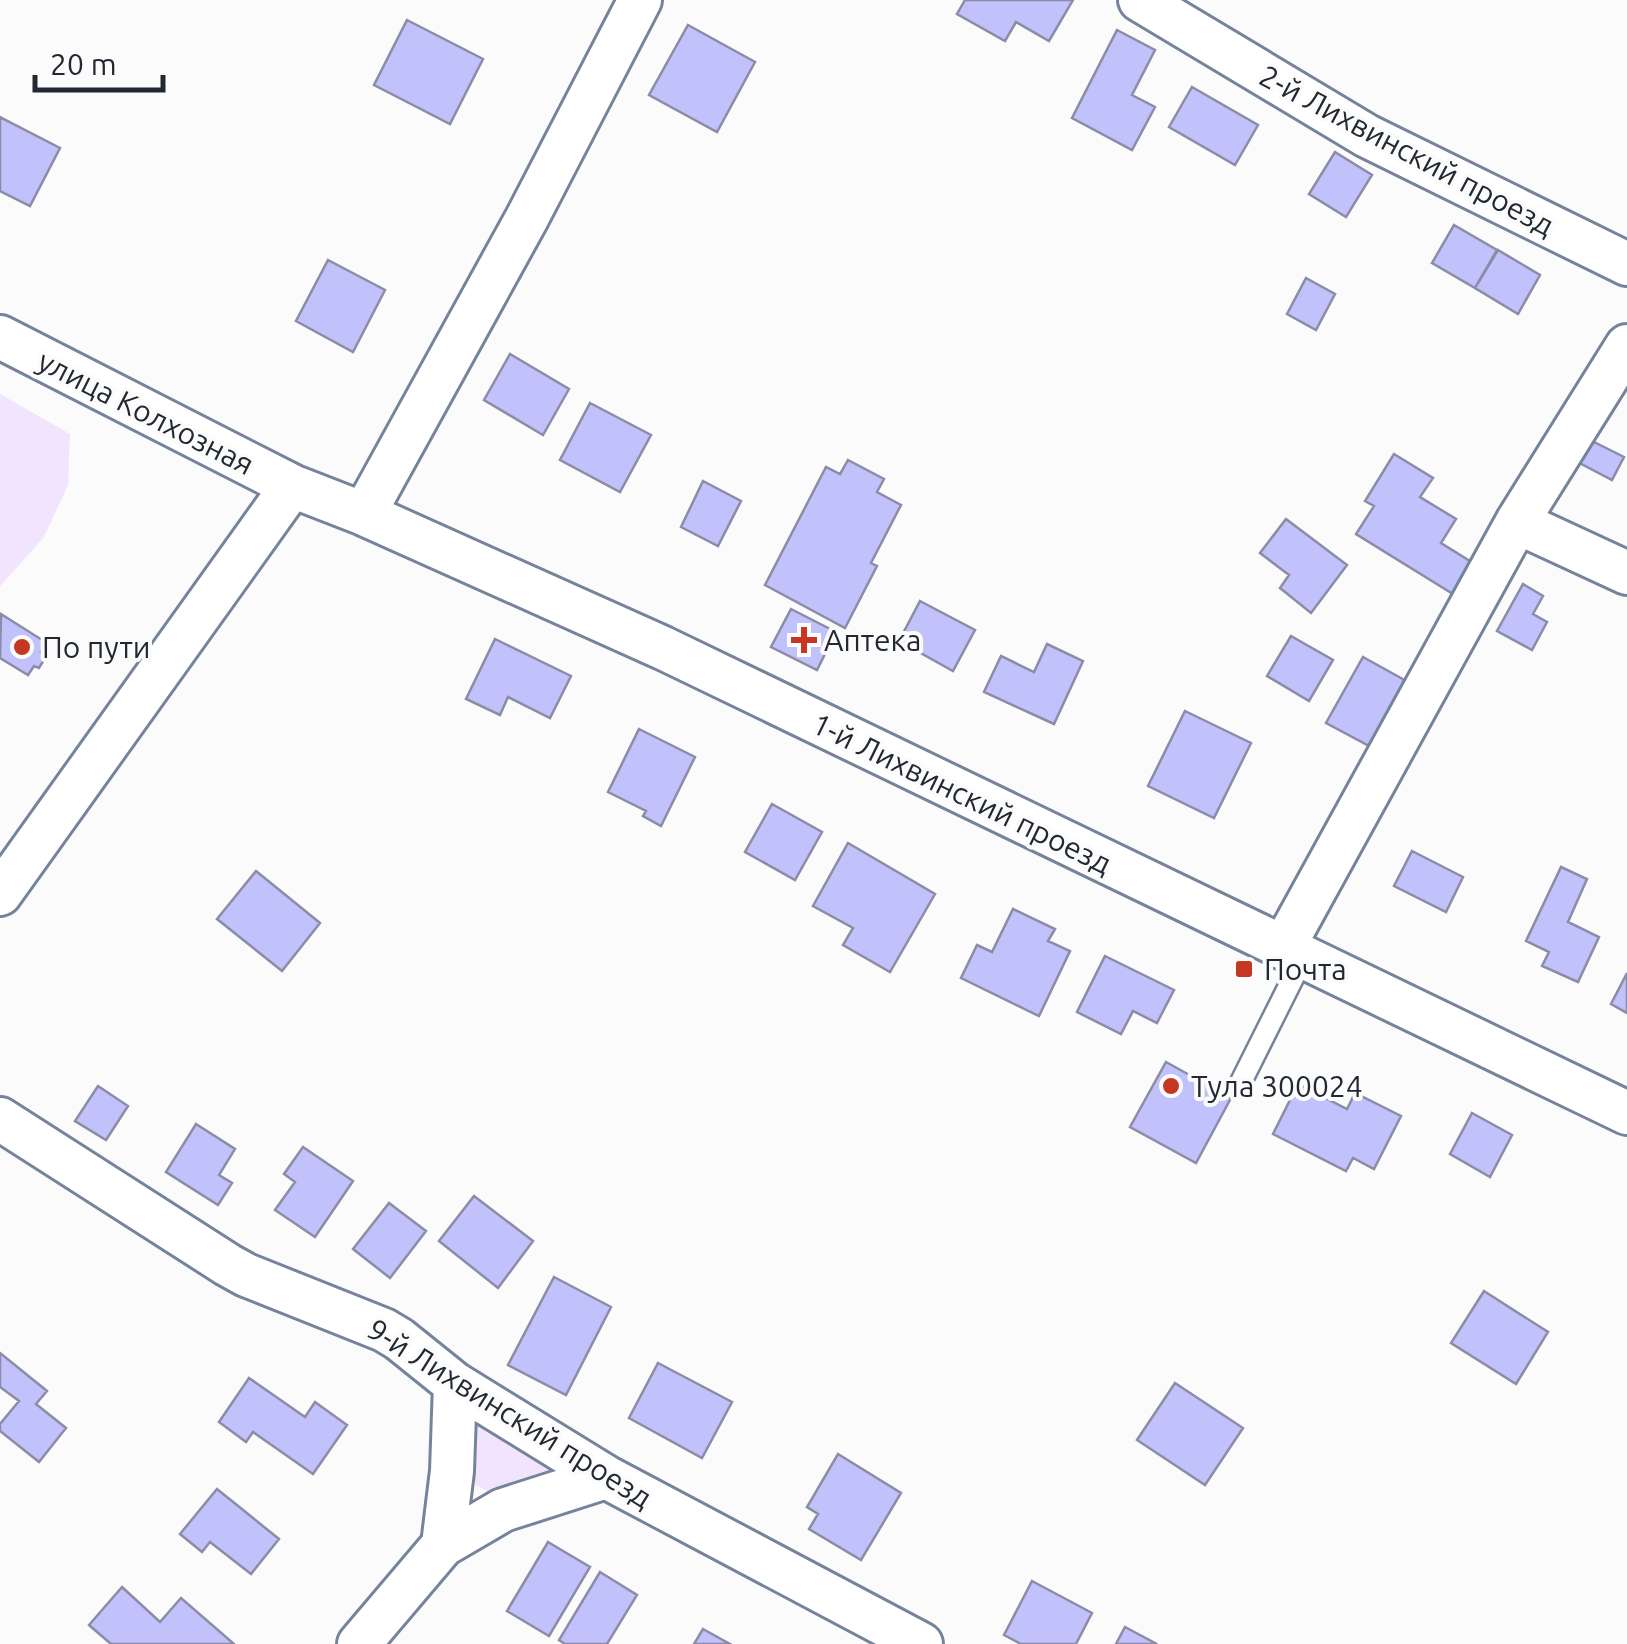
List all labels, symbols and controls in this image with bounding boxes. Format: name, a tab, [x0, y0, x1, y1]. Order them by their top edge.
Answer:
scale bar	[35, 30, 162, 92]
text: 20 m	[50, 47, 117, 81]
street label: 2-й Лихвинский проезд	[1254, 58, 1560, 242]
street label: улица Колхозная	[32, 343, 260, 481]
place label: Аптека	[824, 623, 921, 657]
marker: Аптека	[793, 629, 815, 651]
place label: По пути	[42, 630, 151, 664]
marker: По пути	[11, 636, 33, 658]
street label: 1-й Лихвинский проезд	[807, 706, 1117, 880]
place label: Почта	[1264, 952, 1347, 986]
marker: Почта	[1233, 958, 1255, 980]
place label: Тула 300024	[1191, 1069, 1363, 1103]
marker: Тула 300024	[1160, 1075, 1182, 1097]
street label: 9-й Лихвинский проезд	[362, 1312, 658, 1514]

